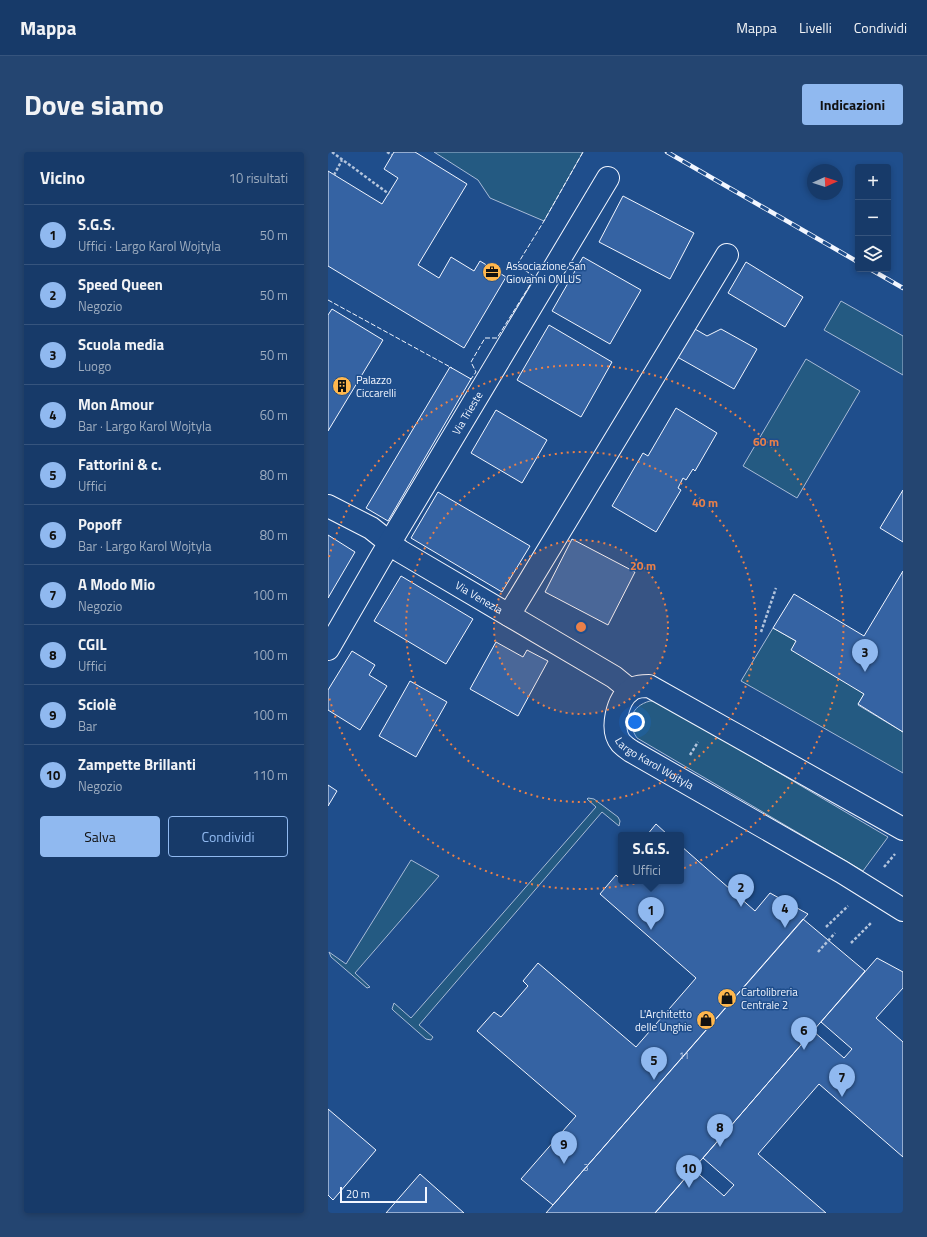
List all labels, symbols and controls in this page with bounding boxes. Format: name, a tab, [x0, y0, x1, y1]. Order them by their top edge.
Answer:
text: Mappa	[20, 13, 76, 42]
text: Mappa	[736, 17, 777, 38]
text: Livelli	[799, 17, 832, 38]
text: Condividi	[854, 17, 907, 38]
text: Dove siamo	[24, 83, 164, 126]
button: Indicazioni	[802, 84, 903, 125]
north arrow	[807, 164, 843, 200]
map controls	[855, 164, 891, 272]
button: +	[855, 164, 891, 200]
text: Vicino	[40, 165, 85, 191]
text: 10 risultati	[229, 168, 288, 188]
button: −	[855, 200, 891, 236]
text: S.G.S.	[78, 213, 115, 236]
text: 1	[49, 225, 57, 245]
text: 50 m	[260, 225, 288, 245]
text: Uffici · Largo Karol Wojtyla	[78, 236, 221, 256]
button: layers	[855, 236, 891, 272]
place label: Associazione San Giovanni ONLUS	[506, 258, 586, 287]
office icon: Associazione San Giovanni ONLUS	[481, 261, 503, 283]
text: Speed Queen	[78, 273, 163, 296]
text: 2	[49, 285, 57, 305]
text: 50 m	[260, 285, 288, 305]
text: Negozio	[78, 296, 122, 316]
text: Scuola media	[78, 333, 164, 356]
text: 3	[49, 345, 57, 365]
text: 50 m	[260, 345, 288, 365]
text: Luogo	[78, 356, 111, 376]
place label: Palazzo Ciccarelli	[356, 372, 396, 401]
building icon: Palazzo Ciccarelli	[331, 375, 353, 397]
street label: Via Trieste	[448, 388, 487, 438]
text: Mon Amour	[78, 393, 154, 416]
text: 4	[49, 405, 57, 425]
text: 60 m	[260, 405, 288, 425]
text: Bar · Largo Karol Wojtyla	[78, 416, 211, 436]
text: 60 m	[753, 432, 779, 451]
text: Fattorini & c.	[78, 453, 162, 476]
text: 5	[49, 465, 57, 485]
text: 80 m	[260, 465, 288, 485]
text: Uffici	[78, 476, 106, 496]
text: 40 m	[692, 493, 718, 512]
text: Popoff	[78, 513, 122, 536]
text: 6	[49, 525, 57, 545]
text: 80 m	[260, 525, 288, 545]
text: Bar · Largo Karol Wojtyla	[78, 536, 211, 556]
text: 20 m	[630, 556, 656, 575]
text: A Modo Mio	[78, 573, 155, 596]
street label: Via Venezia	[452, 577, 506, 618]
text: 7	[49, 585, 57, 605]
text: 100 m	[252, 585, 288, 605]
text: Negozio	[78, 596, 122, 616]
centre of rings	[574, 620, 588, 634]
text: CGIL	[78, 633, 107, 656]
pin: 3	[852, 639, 878, 672]
text: 8	[49, 645, 57, 665]
text: 100 m	[252, 645, 288, 665]
text: Uffici	[78, 656, 106, 676]
text: Sciolè	[78, 693, 116, 716]
text: 9	[49, 705, 57, 725]
text: 100 m	[252, 705, 288, 725]
your location	[625, 712, 645, 732]
text: Bar	[78, 716, 97, 736]
street label: Largo Karol Wojtyla	[611, 734, 697, 794]
text: Zampette Brillanti	[78, 753, 196, 776]
text: 10	[46, 765, 60, 785]
text: 110 m	[252, 765, 288, 785]
text: Negozio	[78, 776, 122, 796]
button: Salva	[40, 816, 160, 857]
button: Condividi	[168, 816, 288, 857]
popup	[618, 832, 684, 884]
text: S.G.S.	[632, 837, 670, 860]
text: Uffici	[632, 860, 661, 880]
pin: 2	[728, 874, 754, 907]
pin: 4	[772, 895, 798, 928]
pin: 1	[638, 897, 664, 930]
place label: Cartolibreria Centrale 2	[741, 984, 798, 1013]
shop icon: Cartolibreria Centrale 2	[716, 987, 738, 1009]
place label: L'Architetto delle Unghie	[635, 1006, 692, 1035]
shop icon: L'Architetto delle Unghie	[695, 1009, 717, 1031]
pin: 6	[791, 1017, 817, 1050]
pin: 5	[641, 1047, 667, 1080]
house number: 11	[679, 1049, 689, 1062]
pin: 7	[829, 1064, 855, 1097]
pin: 8	[707, 1114, 733, 1147]
pin: 9	[551, 1131, 577, 1164]
pin: 10	[676, 1155, 702, 1188]
house number: 3	[583, 1161, 589, 1174]
scale bar	[340, 1185, 427, 1204]
text: 20 m	[346, 1186, 370, 1202]

